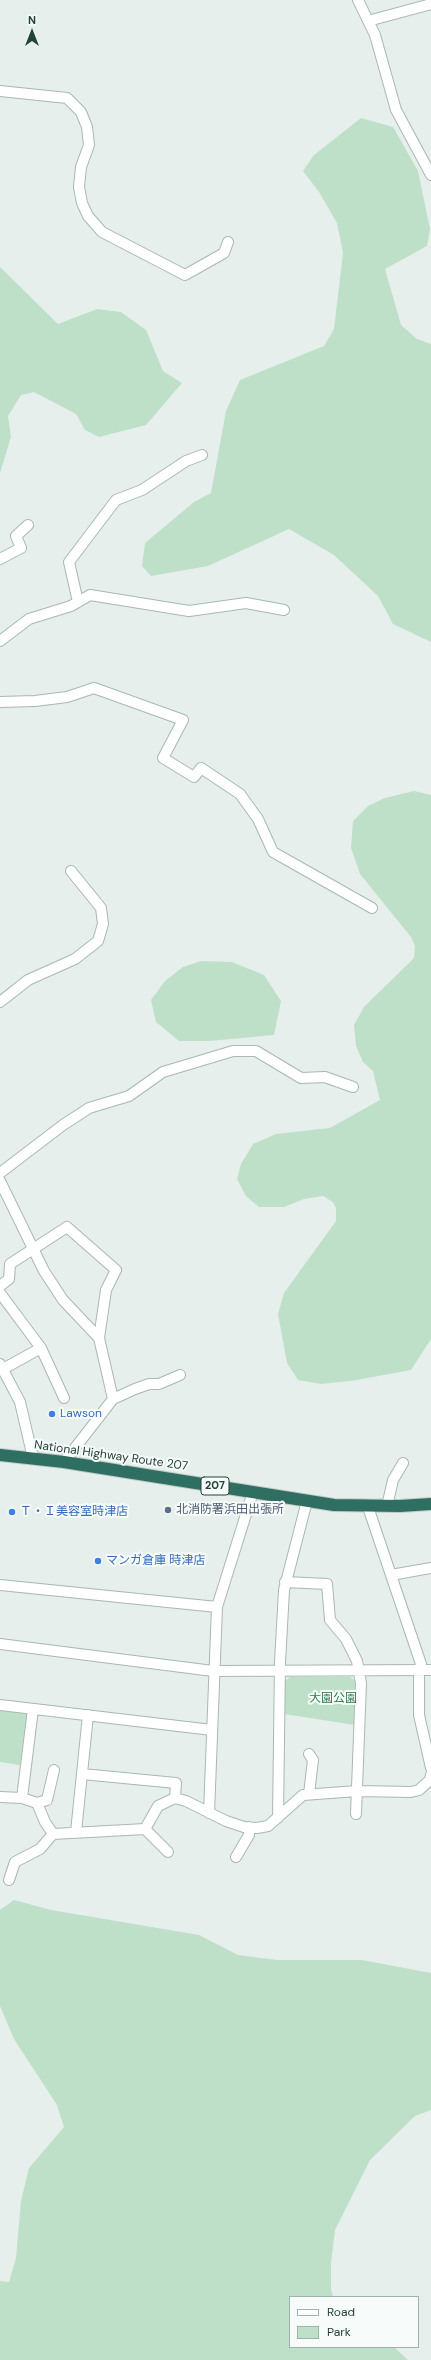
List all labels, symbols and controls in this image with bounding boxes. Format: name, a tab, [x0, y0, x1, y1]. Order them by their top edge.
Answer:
north arrow	[12, 12, 52, 52]
text: N	[28, 13, 36, 27]
place label: Lawson	[60, 1407, 102, 1421]
marker: Lawson	[47, 1409, 57, 1419]
street label: National Highway Route 207	[33, 1438, 189, 1474]
road number: 207	[201, 1477, 229, 1495]
place label: 北消防署浜田出張所	[176, 1503, 284, 1517]
place label: Ｔ・Ｉ美容室時津店	[20, 1505, 128, 1519]
marker: 北消防署浜田出張所	[163, 1505, 173, 1515]
marker: Ｔ・Ｉ美容室時津店	[7, 1507, 17, 1517]
place label: マンガ倉庫 時津店	[106, 1554, 205, 1568]
marker: マンガ倉庫 時津店	[93, 1556, 103, 1566]
park label: 大園公園	[309, 1692, 357, 1706]
legend	[289, 2296, 419, 2348]
text: Road	[327, 2304, 355, 2320]
text: Park	[327, 2324, 351, 2340]

